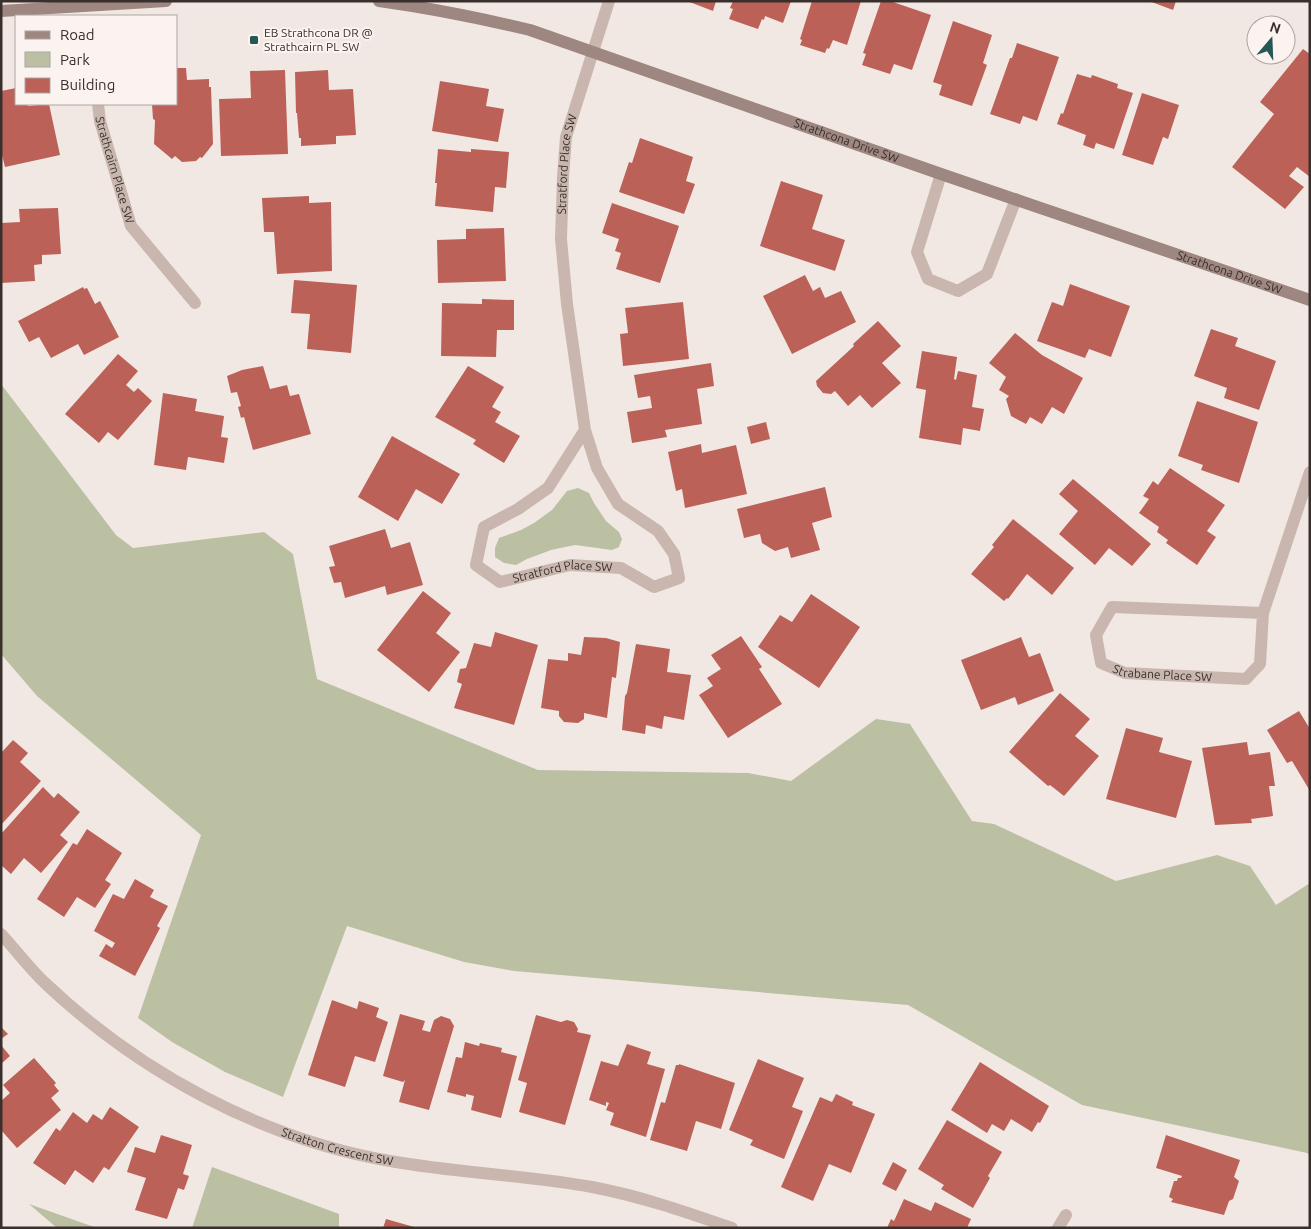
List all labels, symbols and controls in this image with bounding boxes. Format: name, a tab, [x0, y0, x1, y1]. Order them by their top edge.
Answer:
legend	[15, 15, 178, 105]
north arrow	[1246, 15, 1296, 65]
text: N	[1268, 18, 1283, 37]
text: Road	[60, 26, 95, 43]
place label: EB Strathcona DR @ Strathcairn PL SW	[264, 26, 373, 53]
marker: EB Strathcona DR @ Strathcairn PL SW	[248, 34, 260, 46]
text: Park	[60, 51, 90, 68]
text: Building	[60, 76, 115, 93]
street label: Stratford Place SW	[555, 112, 579, 215]
street label: Strathcairn Place SW	[94, 116, 137, 225]
street label: Strathcona Drive SW	[792, 116, 901, 165]
street label: Strathcona Drive SW	[1175, 248, 1284, 296]
street label: Stratford Place SW	[511, 558, 613, 585]
street label: Strabane Place SW	[1111, 662, 1212, 683]
street label: Stratton Crescent SW	[280, 1125, 394, 1167]

